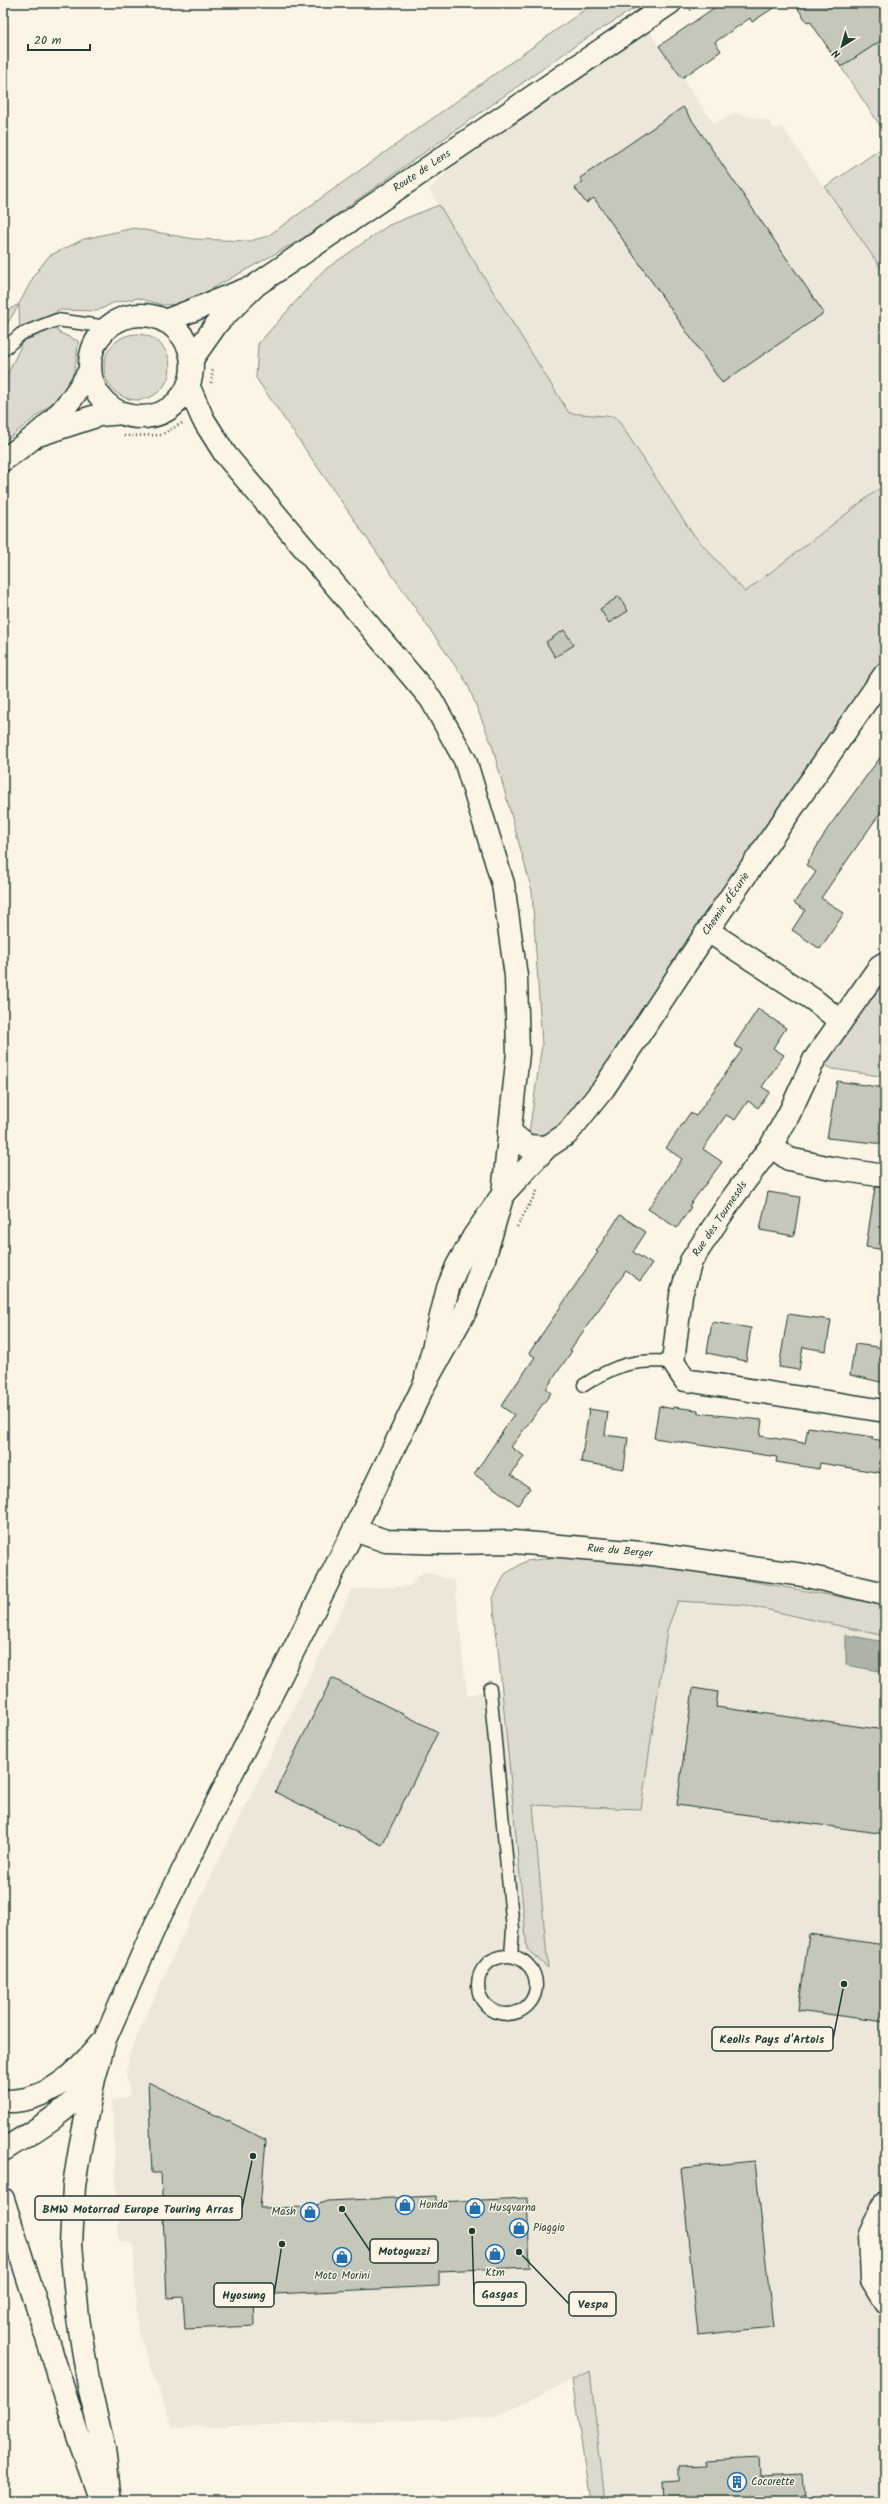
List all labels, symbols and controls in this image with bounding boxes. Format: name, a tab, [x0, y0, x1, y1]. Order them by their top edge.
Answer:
scale bar	[28, 26, 90, 52]
north arrow	[822, 26, 862, 66]
text: 20 m	[34, 31, 62, 50]
text: N	[828, 44, 845, 62]
street label: Route de Lens	[389, 145, 455, 197]
street label: Chemin d'Écurie	[697, 868, 755, 939]
street label: Rue des Tournesols	[688, 1177, 752, 1261]
street label: Rue du Berger	[586, 1539, 655, 1563]
callout: Keolis Pays d'Artois	[712, 2027, 833, 2051]
text: Keolis Pays d'Artois	[720, 2030, 825, 2049]
shop icon: Honda	[394, 2194, 416, 2216]
callout: BMW Motorrad Europe Touring Arras	[35, 2196, 242, 2220]
place label: Honda	[419, 2196, 448, 2214]
shop icon: Husqvarna	[464, 2197, 486, 2219]
place label: Husqvarna	[489, 2199, 536, 2217]
text: BMW Motorrad Europe Touring Arras	[42, 2200, 234, 2219]
shop icon: Mash	[299, 2201, 321, 2223]
place label: Mash	[272, 2203, 296, 2221]
shop icon: Piaggio	[508, 2217, 530, 2239]
place label: Piaggio	[533, 2219, 565, 2237]
callout: Motoguzzi	[370, 2239, 438, 2263]
text: Motoguzzi	[378, 2242, 431, 2261]
shop icon: Ktm	[484, 2243, 506, 2265]
shop icon: Moto Morini	[331, 2246, 353, 2268]
place label: Ktm	[485, 2264, 505, 2282]
place label: Moto Morini	[314, 2267, 370, 2285]
callout: Gasgas	[474, 2282, 526, 2306]
callout: Hyosung	[214, 2283, 274, 2307]
text: Gasgas	[482, 2285, 519, 2304]
text: Hyosung	[222, 2286, 266, 2305]
callout: Vespa	[569, 2292, 616, 2316]
text: Vespa	[578, 2295, 608, 2314]
building icon: Cocorette	[726, 2471, 748, 2493]
place label: Cocorette	[751, 2473, 795, 2491]

